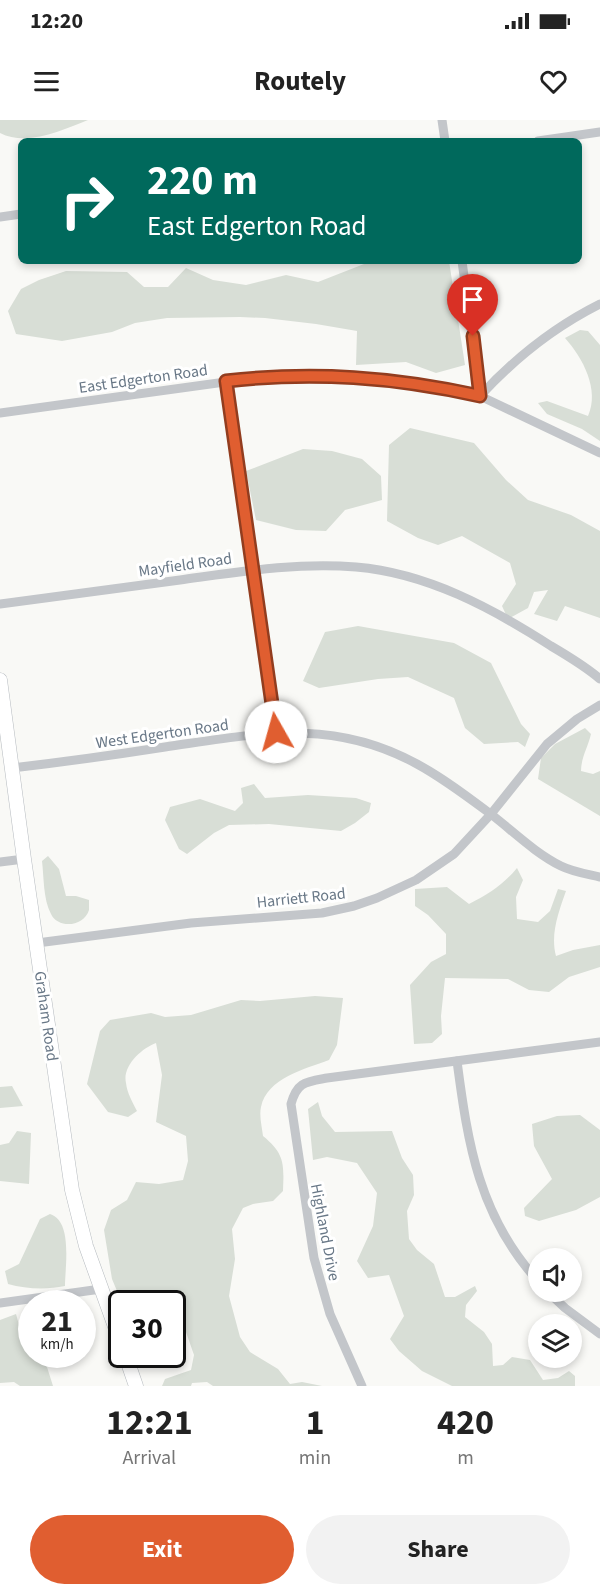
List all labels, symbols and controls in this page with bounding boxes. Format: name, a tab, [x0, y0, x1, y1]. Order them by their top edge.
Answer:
text: 12:20	[30, 5, 83, 37]
text: Routely	[254, 62, 346, 101]
icon: menu	[30, 65, 63, 98]
icon: heart	[537, 65, 570, 98]
text: 220 m	[147, 151, 258, 211]
icon: right	[48, 162, 126, 240]
text: East Edgerton Road	[147, 207, 367, 246]
pin	[447, 274, 498, 336]
icon: arrive	[456, 283, 489, 316]
street label: East Edgerton Road	[77, 359, 209, 399]
street label: Mayfield Road	[137, 548, 233, 582]
position arrow	[244, 700, 308, 764]
street label: West Edgerton Road	[94, 714, 230, 754]
street label: Harriett Road	[256, 882, 347, 914]
street label: Graham Road	[29, 970, 63, 1063]
street label: Highland Drive	[305, 1182, 345, 1283]
map controls	[528, 1248, 582, 1368]
button: sound	[528, 1248, 582, 1302]
speed limit sign: 30	[108, 1290, 186, 1368]
text: 21	[41, 1300, 73, 1343]
button: layers	[528, 1314, 582, 1368]
text: km/h	[40, 1334, 74, 1355]
text: 12:21	[106, 1397, 193, 1448]
text: 1	[305, 1397, 324, 1448]
text: 420	[437, 1397, 494, 1448]
text: Arrival	[122, 1444, 176, 1472]
text: min	[299, 1444, 331, 1472]
text: m	[457, 1444, 474, 1472]
button: Exit	[30, 1515, 294, 1584]
button: Share	[306, 1515, 570, 1584]

